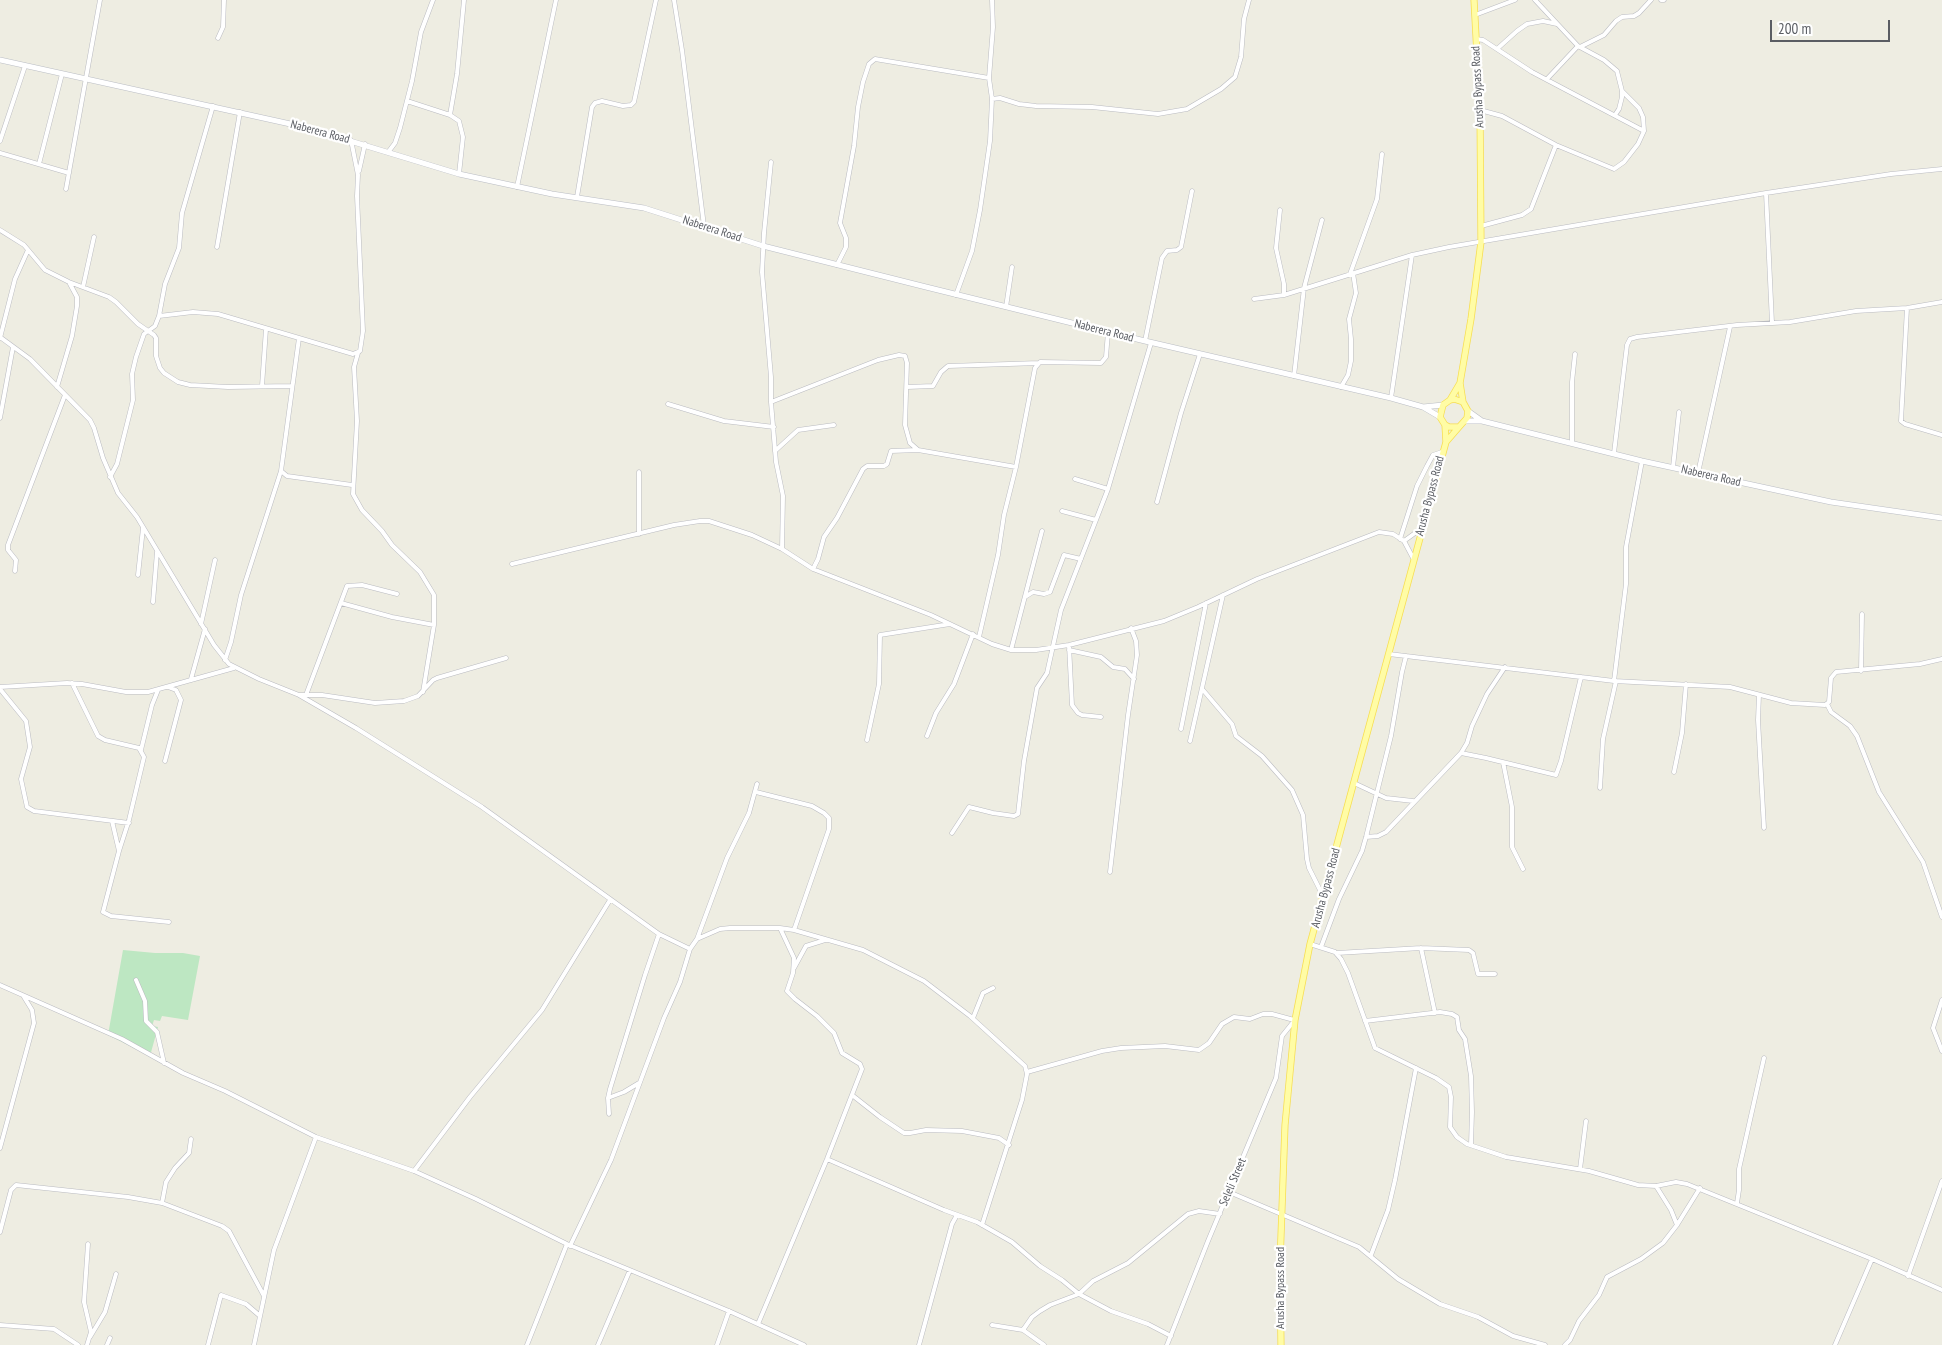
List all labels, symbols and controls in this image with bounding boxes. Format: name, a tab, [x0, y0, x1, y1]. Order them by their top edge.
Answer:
scale bar	[1772, 10, 1892, 42]
text: 200 m	[1778, 19, 1811, 38]
street label: Arusha Bypass Road	[1469, 46, 1487, 128]
street label: Naberera Road	[289, 117, 351, 147]
street label: Naberera Road	[681, 213, 743, 245]
street label: Naberera Road	[1073, 317, 1135, 345]
street label: Arusha Bypass Road	[1412, 454, 1448, 538]
street label: Naberera Road	[1680, 462, 1742, 490]
street label: Arusha Bypass Road	[1308, 846, 1344, 930]
street label: Seleli Street	[1216, 1156, 1250, 1208]
street label: Arusha Bypass Road	[1274, 1247, 1288, 1329]

